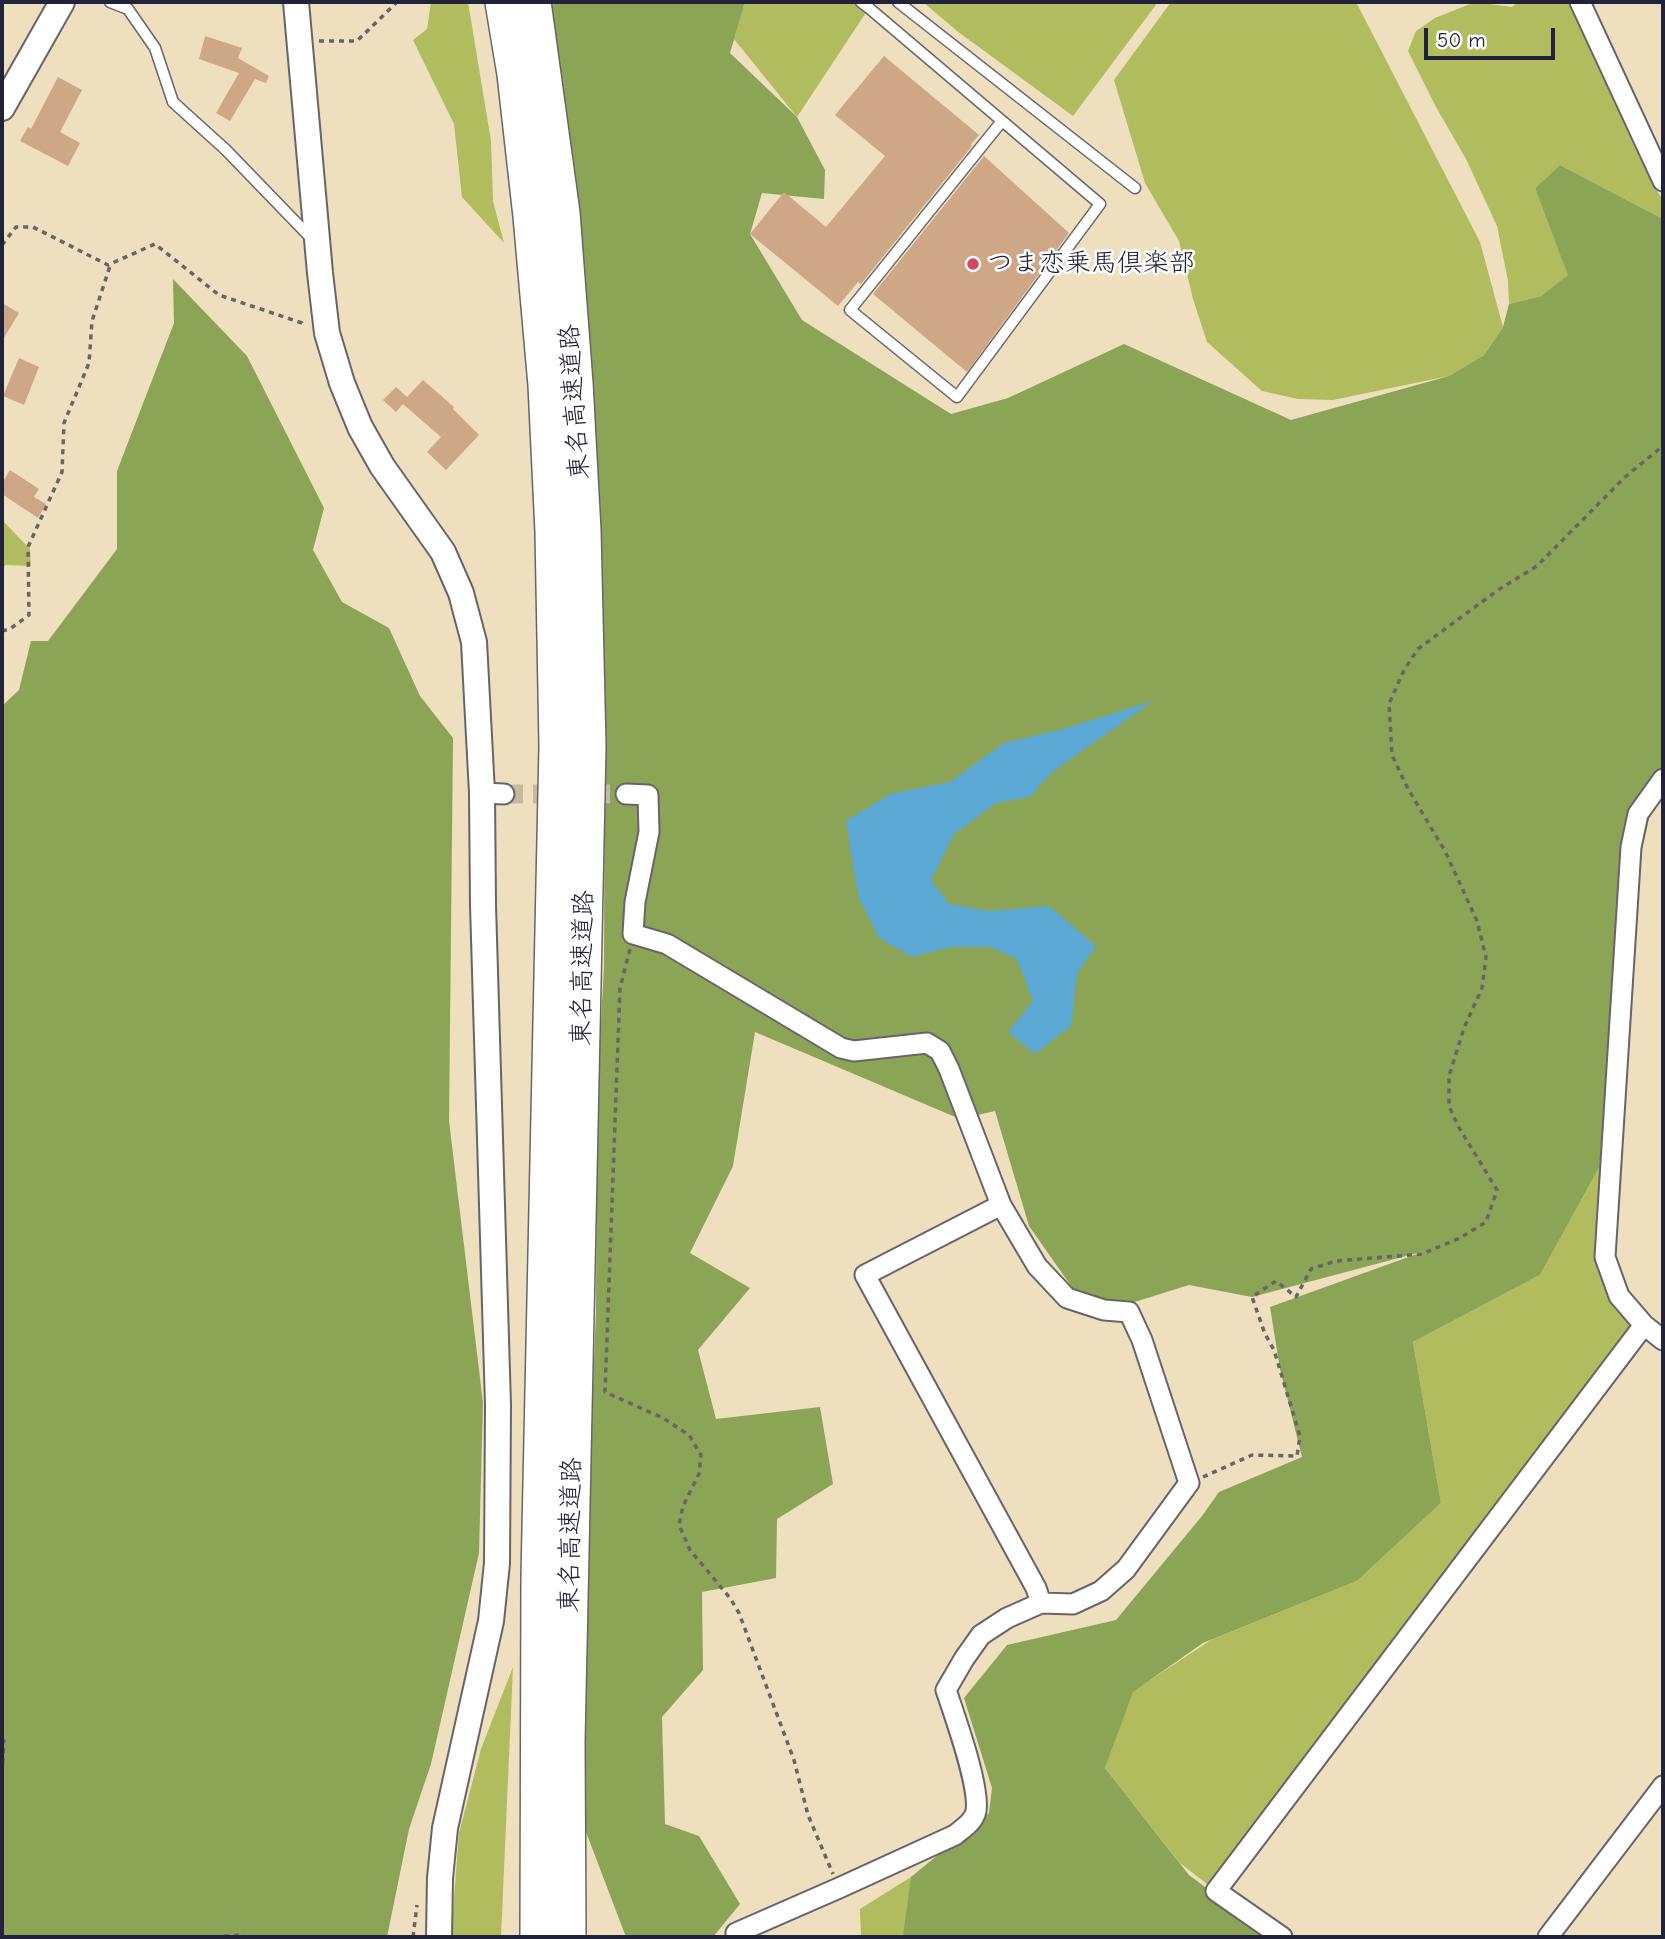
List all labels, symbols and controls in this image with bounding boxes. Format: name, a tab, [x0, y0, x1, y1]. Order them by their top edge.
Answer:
scale bar	[1427, 14, 1558, 58]
text: 50 m	[1437, 28, 1486, 52]
place label: つま恋乗馬倶楽部	[987, 248, 1195, 280]
marker: つま恋乗馬倶楽部	[965, 256, 981, 272]
street label: 東名高速道路	[554, 323, 596, 481]
street label: 東名高速道路	[566, 890, 600, 1046]
street label: 東名高速道路	[554, 1457, 588, 1613]

